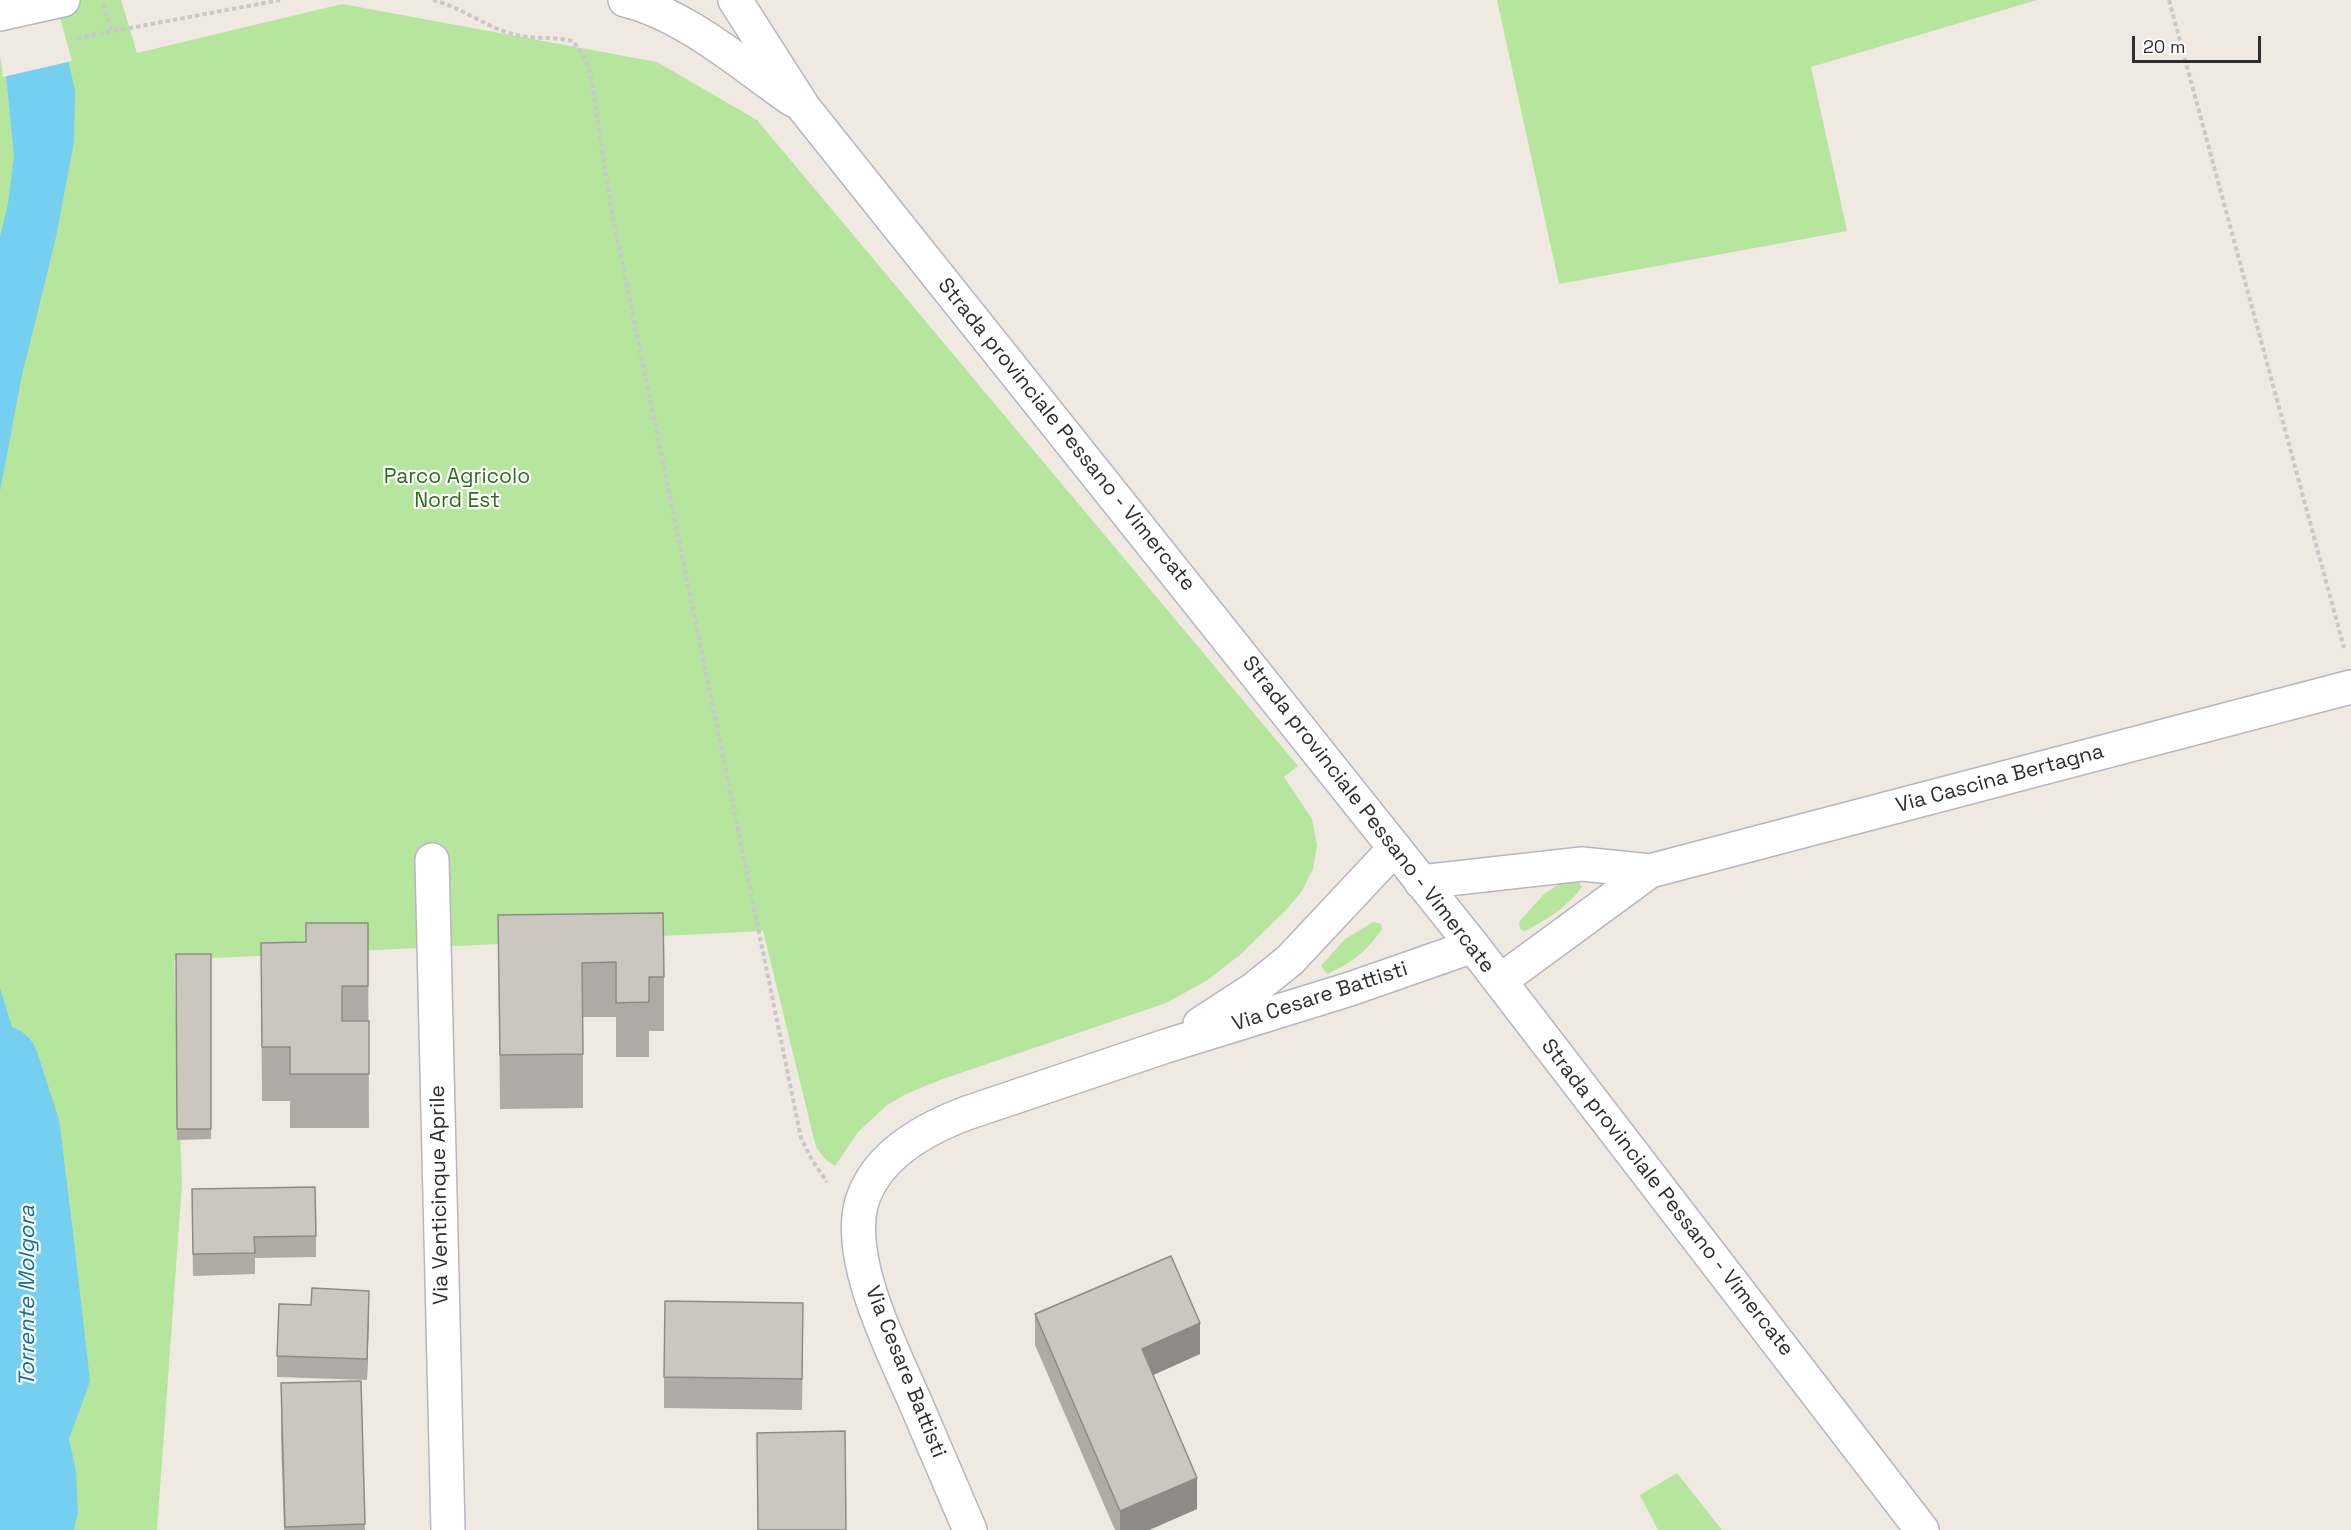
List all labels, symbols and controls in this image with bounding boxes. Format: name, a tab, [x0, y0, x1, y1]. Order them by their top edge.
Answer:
scale bar	[2135, 24, 2264, 62]
text: 20 m	[2143, 35, 2186, 58]
street label: Strada provinciale Pessano - Vimercate	[932, 273, 1200, 597]
park label: Parco Agricolo Nord Est	[384, 464, 530, 514]
street label: Strada provinciale Pessano - Vimercate	[1236, 651, 1500, 979]
street label: Via Cascina Bertagna	[1893, 739, 2107, 819]
street label: Via Cesare Battisti	[1229, 957, 1411, 1037]
street label: Strada provinciale Pessano - Vimercate	[1535, 1034, 1799, 1362]
street label: Via Venticinque Aprile	[425, 1085, 455, 1305]
water label: Torrente Molgora	[15, 1205, 41, 1387]
street label: Via Cesare Battisti	[859, 1282, 951, 1462]

